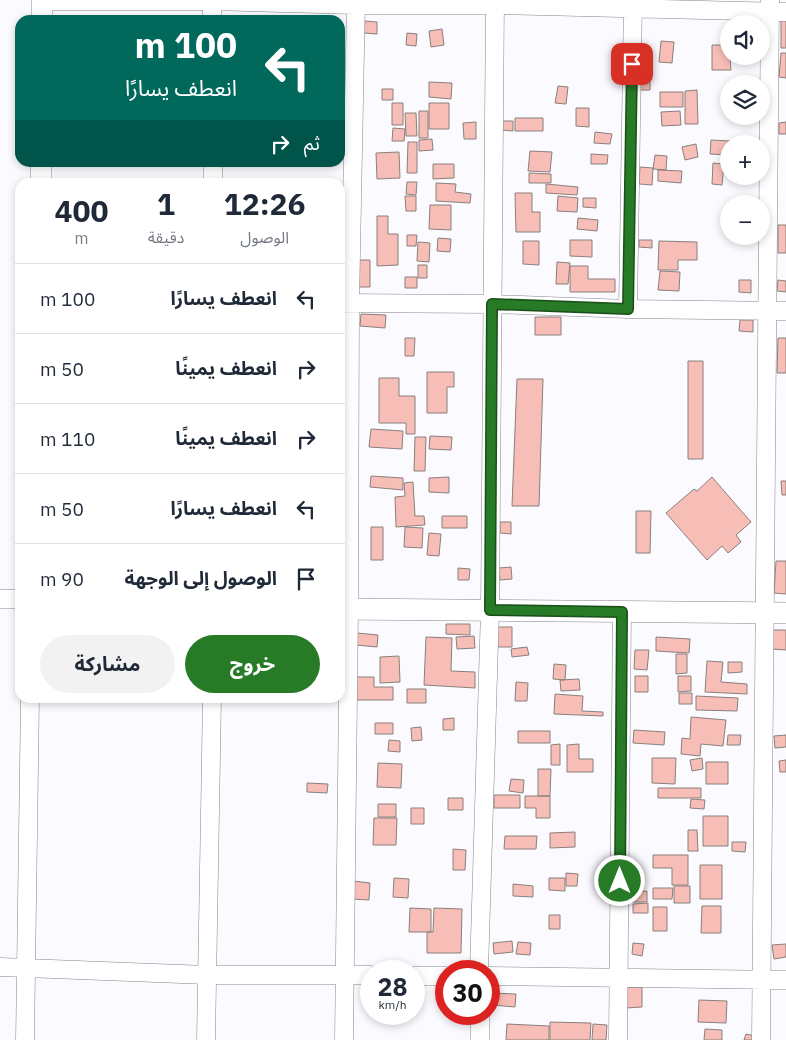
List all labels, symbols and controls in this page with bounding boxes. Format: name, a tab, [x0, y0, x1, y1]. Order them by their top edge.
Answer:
map controls	[720, 15, 770, 245]
button: sound	[720, 15, 770, 65]
text: 100 m	[134, 22, 237, 68]
icon: left	[255, 35, 320, 100]
pin	[611, 43, 653, 85]
icon: arrive	[618, 50, 646, 78]
text: انعطف يسارًا	[125, 73, 237, 102]
button: layers	[720, 75, 770, 125]
icon: right	[266, 130, 294, 158]
text: ثم	[304, 131, 320, 155]
button: +	[720, 135, 770, 185]
text: 1	[157, 184, 175, 223]
text: 12:26	[224, 184, 306, 223]
text: 400	[54, 191, 108, 230]
button: −	[720, 195, 770, 245]
text: دقيقة	[148, 227, 184, 247]
text: الوصول	[240, 227, 289, 247]
text: m	[74, 228, 88, 248]
icon: left	[292, 285, 320, 313]
text: انعطف يسارًا	[170, 286, 277, 310]
text: 100 m	[40, 287, 95, 311]
icon: right	[292, 355, 320, 383]
text: انعطف يمينًا	[175, 356, 277, 380]
text: 50 m	[40, 357, 84, 381]
icon: right	[292, 425, 320, 453]
text: انعطف يمينًا	[175, 426, 277, 450]
text: 110 m	[40, 427, 95, 451]
icon: left	[292, 495, 320, 523]
text: انعطف يسارًا	[170, 496, 277, 520]
text: 50 m	[40, 497, 84, 521]
icon: arrive	[292, 565, 320, 593]
text: الوصول إلى الوجهة	[125, 566, 277, 590]
text: 90 m	[40, 567, 84, 591]
button: مشاركة	[40, 635, 175, 693]
button: خروج	[185, 635, 320, 693]
position arrow	[593, 854, 645, 906]
speed limit sign: 30	[435, 960, 500, 1025]
text: 28	[377, 970, 408, 1003]
text: km/h	[378, 997, 407, 1012]

